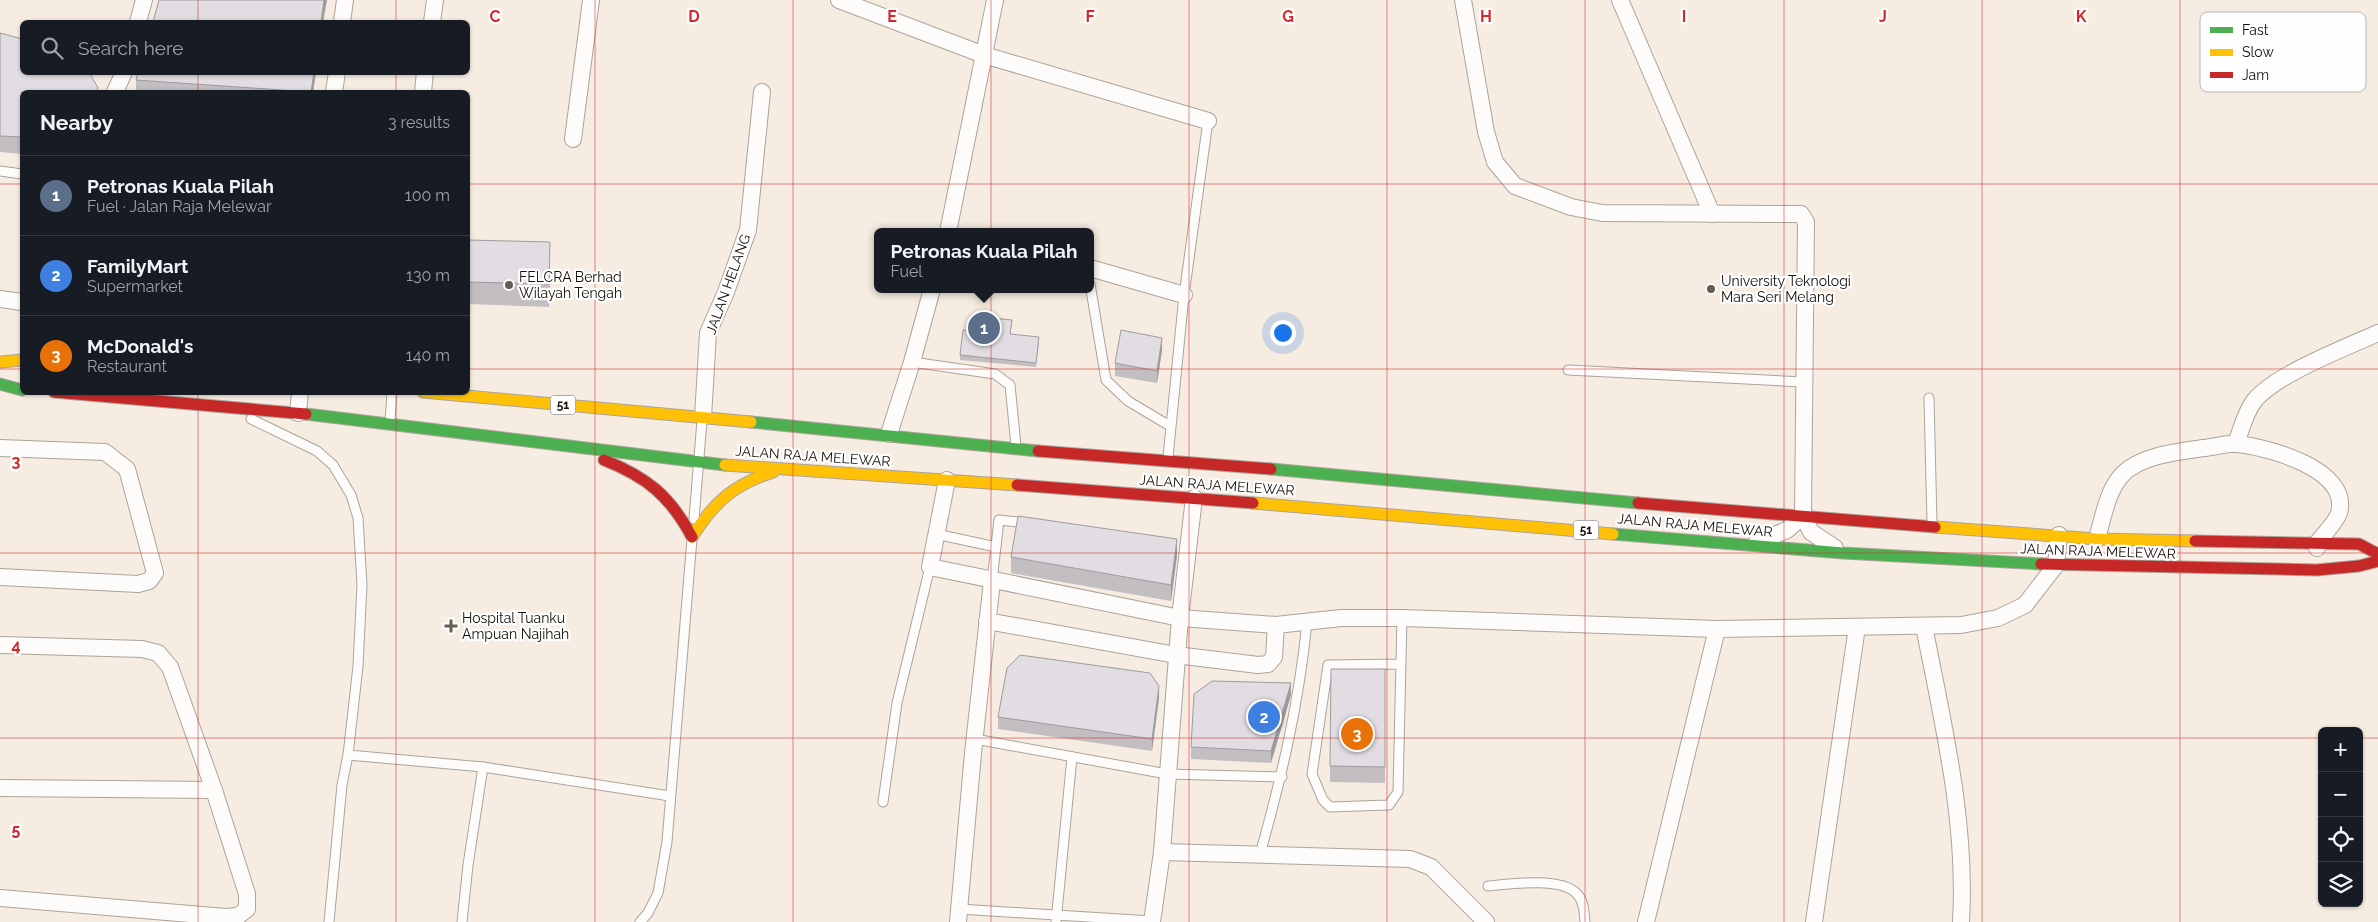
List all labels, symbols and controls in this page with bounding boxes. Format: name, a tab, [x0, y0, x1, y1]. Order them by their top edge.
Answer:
text: C	[490, 7, 501, 26]
text: D	[688, 7, 700, 26]
text: E	[887, 7, 897, 26]
text: F	[1085, 7, 1095, 26]
text: G	[1282, 7, 1294, 26]
text: H	[1480, 7, 1492, 26]
text: I	[1682, 7, 1686, 26]
text: J	[1879, 7, 1887, 26]
text: K	[2076, 7, 2087, 26]
legend	[2200, 12, 2366, 92]
search box	[20, 20, 470, 75]
text: Fast	[2242, 22, 2269, 38]
icon: search	[38, 34, 66, 62]
text: Search here	[78, 37, 184, 59]
text: Slow	[2242, 44, 2274, 60]
text: Jam	[2242, 67, 2269, 83]
text: Nearby	[40, 110, 113, 135]
text: 3 results	[388, 113, 450, 132]
text: Petronas Kuala Pilah	[87, 175, 274, 197]
text: 1	[52, 186, 60, 205]
text: 100 m	[405, 186, 450, 205]
text: Fuel · Jalan Raja Melewar	[87, 197, 272, 216]
popup	[874, 228, 1094, 293]
street label: JALAN HELANG	[702, 232, 754, 336]
text: Petronas Kuala Pilah	[891, 240, 1077, 262]
text: FamilyMart	[87, 255, 188, 277]
text: Fuel	[891, 262, 923, 281]
text: 2	[51, 266, 61, 285]
text: 130 m	[406, 266, 450, 285]
place label: FELCRA Berhad Wilayah Tengah	[519, 269, 622, 301]
place label: University Teknologi Mara Seri Melang	[1721, 273, 1851, 305]
text: Supermarket	[87, 277, 183, 296]
marker: FELCRA Berhad Wilayah Tengah	[503, 279, 515, 291]
marker: University Teknologi Mara Seri Melang	[1705, 283, 1717, 295]
pin: 1	[968, 309, 1000, 347]
your location	[1270, 320, 1296, 346]
text: McDonald's	[87, 335, 193, 357]
text: 3	[52, 346, 60, 365]
text: 140 m	[406, 346, 450, 365]
text: Restaurant	[87, 357, 167, 376]
road number: 51	[550, 396, 576, 414]
street label: JALAN RAJA MELEWAR	[735, 443, 891, 469]
text: 3	[12, 452, 21, 471]
street label: JALAN RAJA MELEWAR	[1139, 472, 1295, 498]
street label: JALAN RAJA MELEWAR	[1617, 510, 1773, 540]
road number: 51	[1574, 520, 1598, 540]
street label: JALAN RAJA MELEWAR	[2020, 540, 2176, 562]
place label: Hospital Tuanku Ampuan Najihah	[462, 610, 569, 642]
marker: Hospital Tuanku Ampuan Najihah	[444, 619, 458, 633]
text: 4	[11, 636, 21, 655]
pin: 2	[1248, 698, 1280, 736]
pin: 3	[1341, 715, 1373, 753]
map controls	[2318, 727, 2363, 907]
button: +	[2318, 727, 2363, 772]
button: −	[2318, 772, 2363, 817]
button: locate	[2318, 817, 2363, 862]
text: 5	[12, 820, 21, 839]
button: layers	[2318, 862, 2363, 907]

